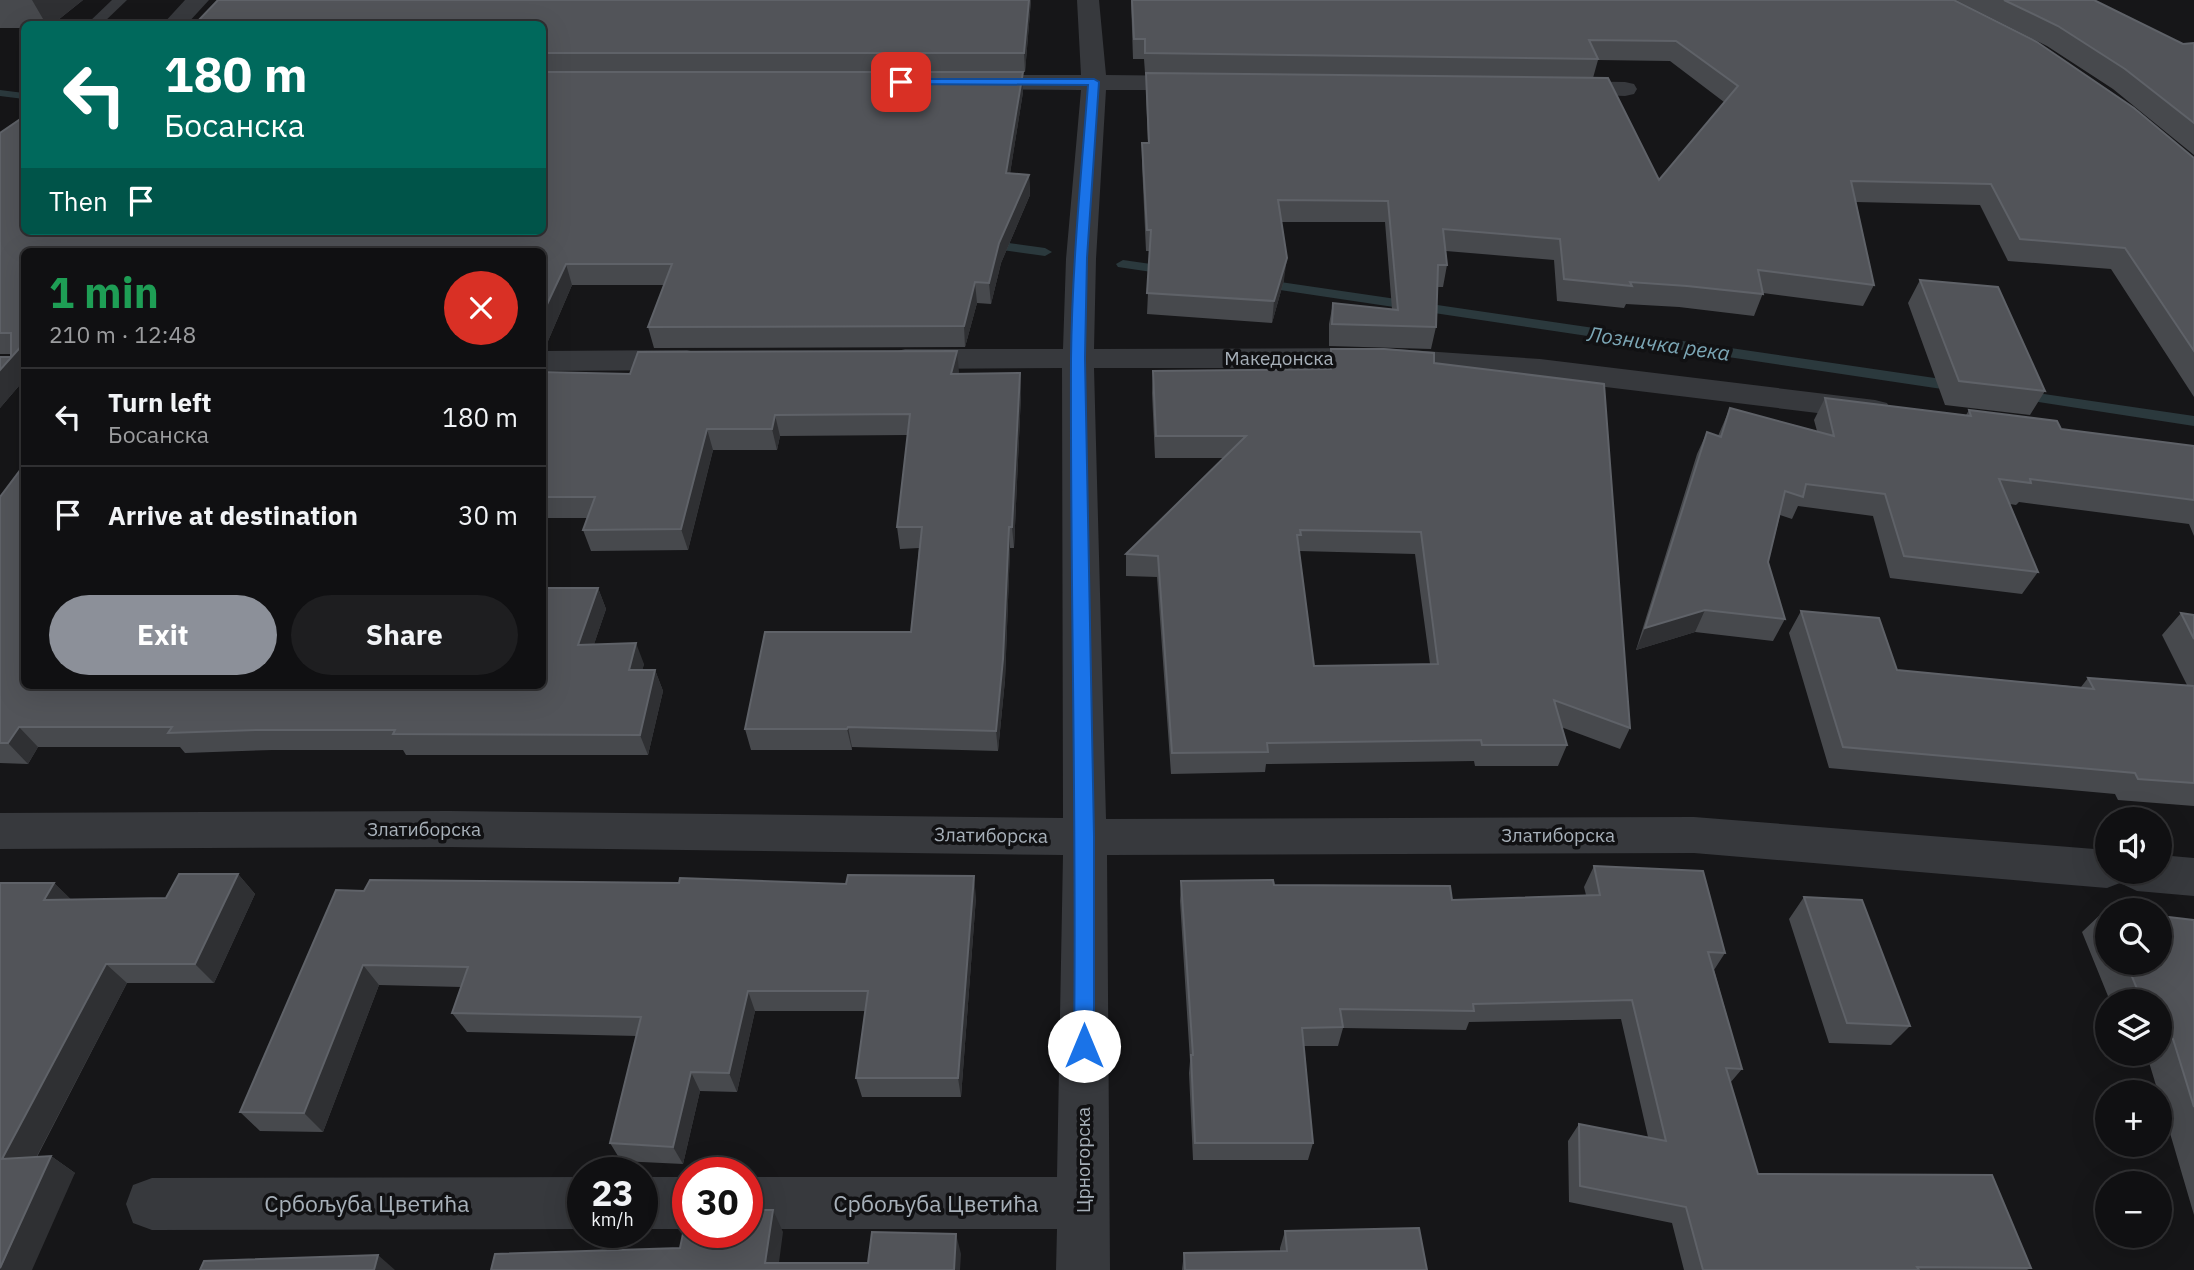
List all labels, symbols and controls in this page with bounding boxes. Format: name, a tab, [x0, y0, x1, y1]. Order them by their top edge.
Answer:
text: 180 m	[164, 42, 308, 105]
icon: left	[49, 49, 140, 140]
pin	[871, 52, 931, 112]
icon: arrive	[882, 63, 920, 101]
text: Босанска	[164, 104, 305, 146]
icon: arrive	[122, 182, 160, 220]
text: Then	[49, 184, 108, 218]
text: 1 min	[49, 265, 159, 320]
button: close	[444, 271, 518, 345]
text: 210 m · 12:48	[49, 319, 196, 349]
water label: Лозничка река	[1585, 319, 1732, 367]
street label: Македонска	[1224, 346, 1334, 370]
text: Turn left	[108, 385, 211, 419]
icon: left	[49, 398, 87, 436]
text: 180 m	[442, 400, 518, 434]
text: Босанска	[108, 419, 209, 449]
icon: arrive	[49, 496, 87, 534]
text: Arrive at destination	[108, 498, 358, 532]
text: 30 m	[458, 498, 518, 532]
button: Exit	[49, 595, 277, 675]
button: Share	[291, 595, 518, 675]
map controls	[2095, 807, 2172, 1248]
button: sound	[2095, 807, 2172, 884]
street label: Златиборска	[367, 817, 481, 841]
street label: Златиборска	[934, 822, 1048, 848]
street label: Златиборска	[1501, 823, 1615, 847]
button: search	[2095, 898, 2172, 975]
button: layers	[2095, 989, 2172, 1066]
position arrow	[1047, 1009, 1121, 1083]
button: +	[2095, 1080, 2172, 1157]
street label: Црногорска	[1071, 1107, 1095, 1213]
speed limit sign: 30	[672, 1157, 763, 1248]
text: 23	[591, 1170, 634, 1216]
button: −	[2095, 1171, 2172, 1248]
street label: Србољуба Цветића	[264, 1188, 470, 1218]
street label: Србољуба Цветића	[833, 1188, 1039, 1218]
text: km/h	[591, 1208, 634, 1231]

